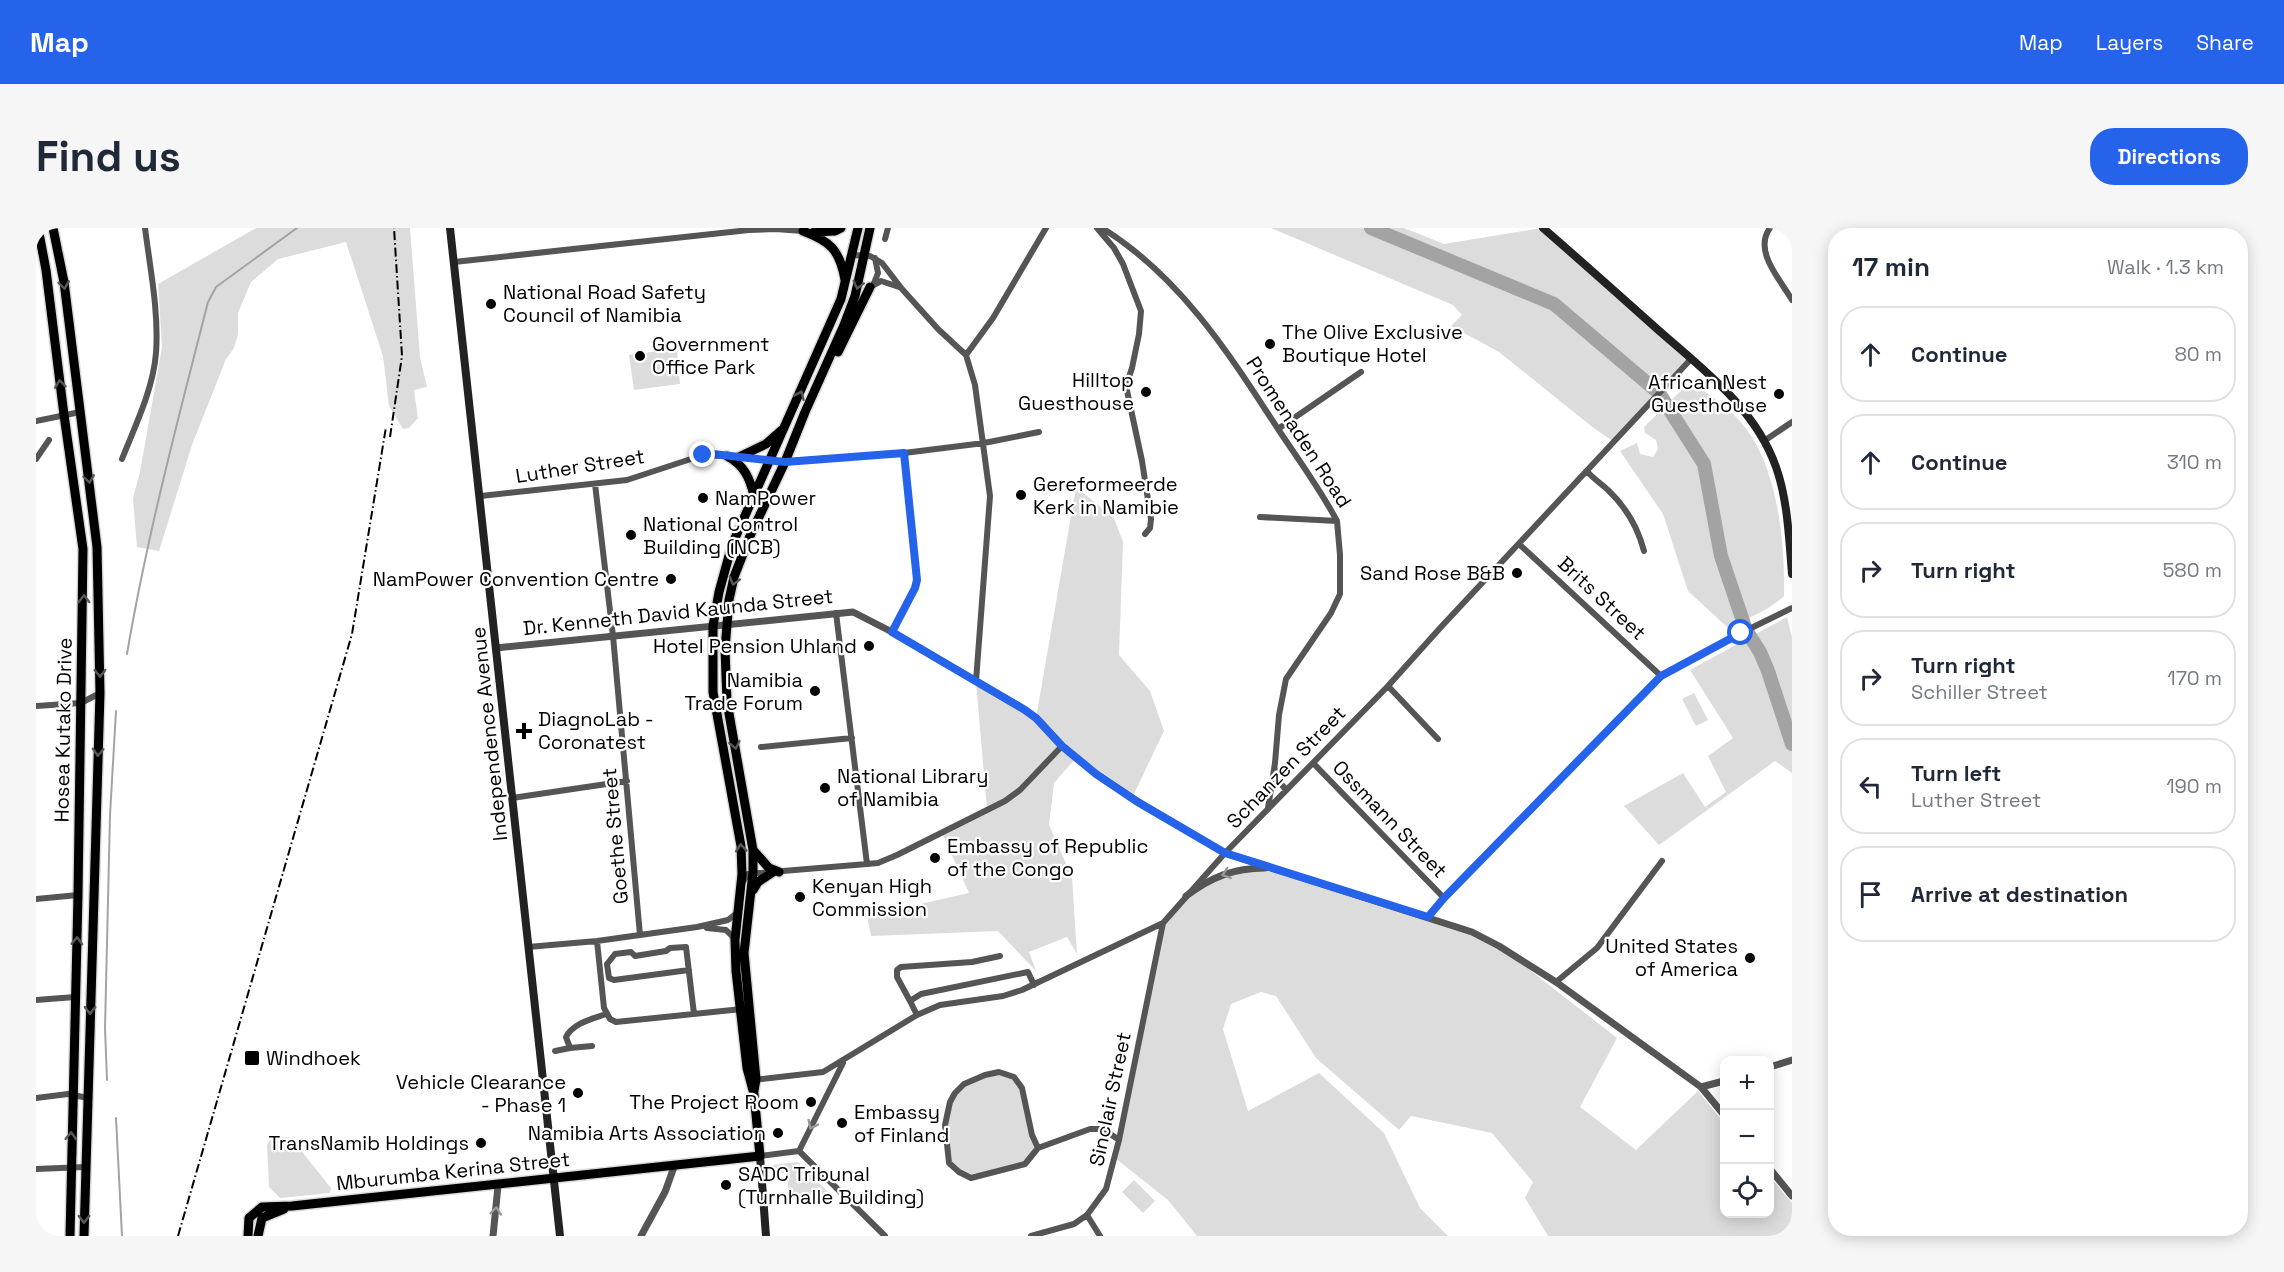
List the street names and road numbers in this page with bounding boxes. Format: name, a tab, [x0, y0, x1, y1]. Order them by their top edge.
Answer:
street label: Promenaden Road	[1240, 351, 1358, 513]
street label: Luther Street	[514, 443, 646, 489]
street label: Brits Street	[1552, 550, 1652, 646]
street label: Dr. Kenneth David Kaunda Street	[522, 583, 834, 641]
street label: Independence Avenue	[465, 626, 513, 842]
street label: Hosea Kutako Drive	[48, 637, 78, 823]
street label: Schanzen Street	[1221, 700, 1351, 834]
street label: Ossmann Street	[1327, 755, 1453, 883]
street label: Goethe Street	[596, 767, 634, 905]
street label: Sinclair Street	[1083, 1030, 1137, 1168]
street label: Mburumba Kerina Street	[335, 1146, 571, 1196]

